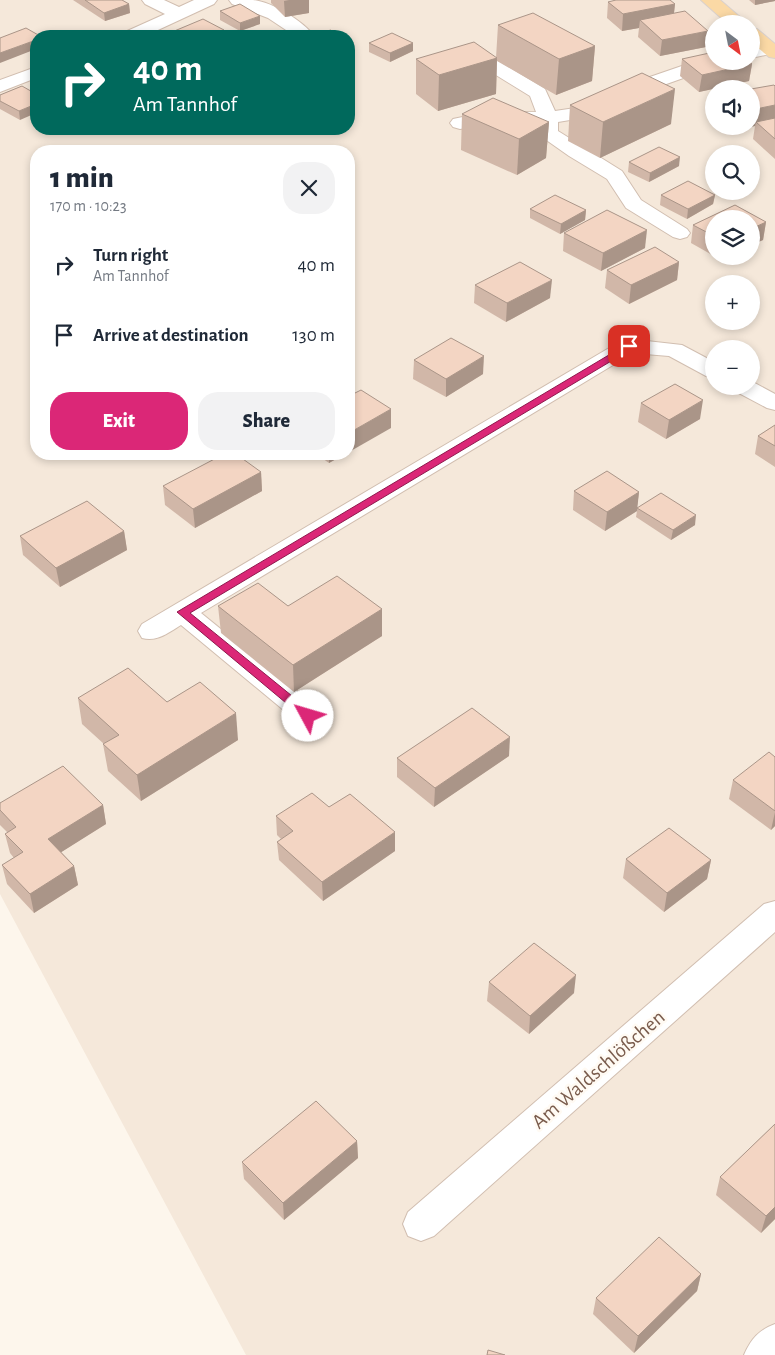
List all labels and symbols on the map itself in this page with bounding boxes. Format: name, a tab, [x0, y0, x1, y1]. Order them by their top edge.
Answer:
north arrow	[705, 15, 760, 70]
pin	[608, 325, 650, 367]
position arrow	[281, 689, 333, 741]
street label: Am Waldschlößchen	[528, 1006, 669, 1133]

